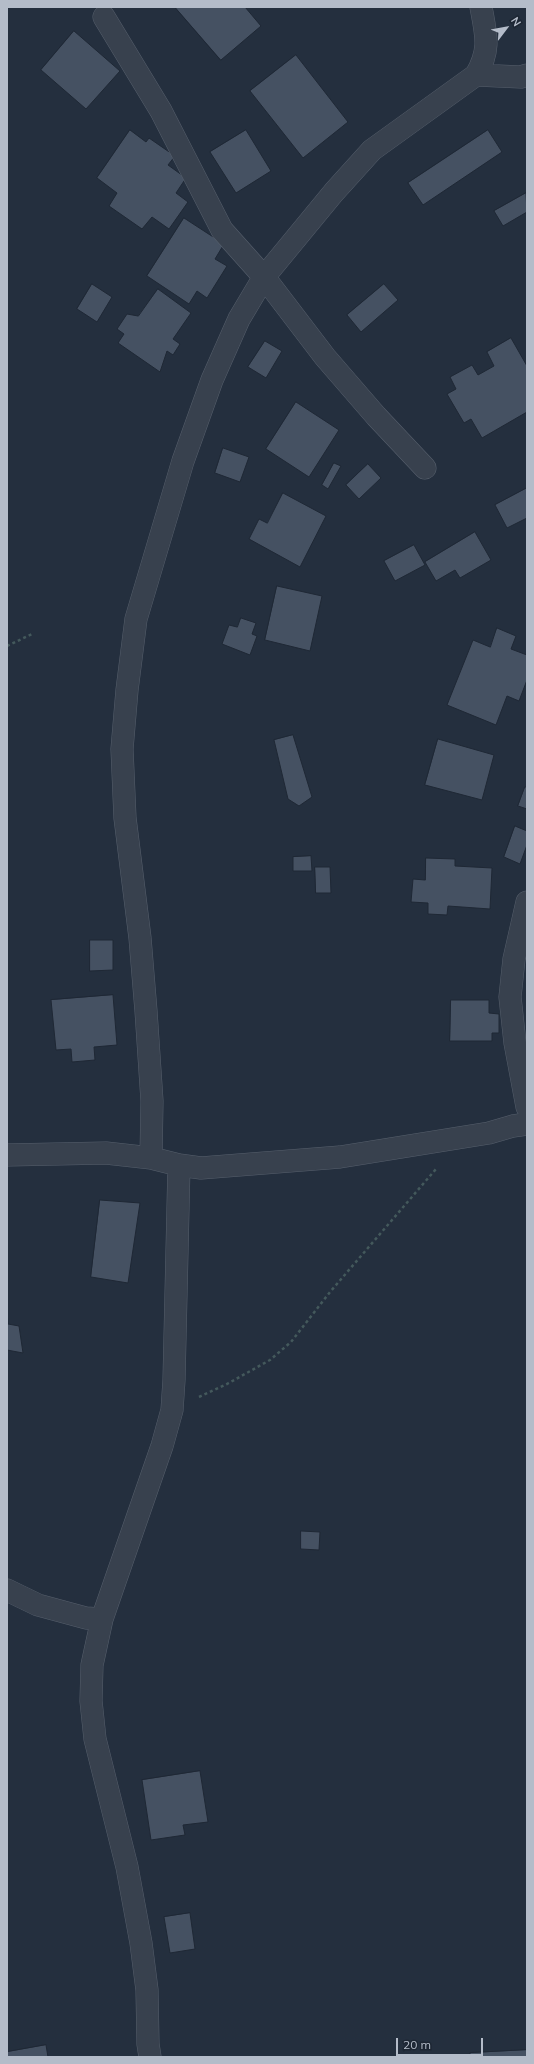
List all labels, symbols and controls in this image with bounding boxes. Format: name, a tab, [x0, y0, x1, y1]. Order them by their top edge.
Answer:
north arrow	[486, 8, 526, 48]
text: N	[508, 14, 524, 29]
scale bar	[398, 2030, 485, 2056]
text: 20 m	[403, 2037, 431, 2052]

